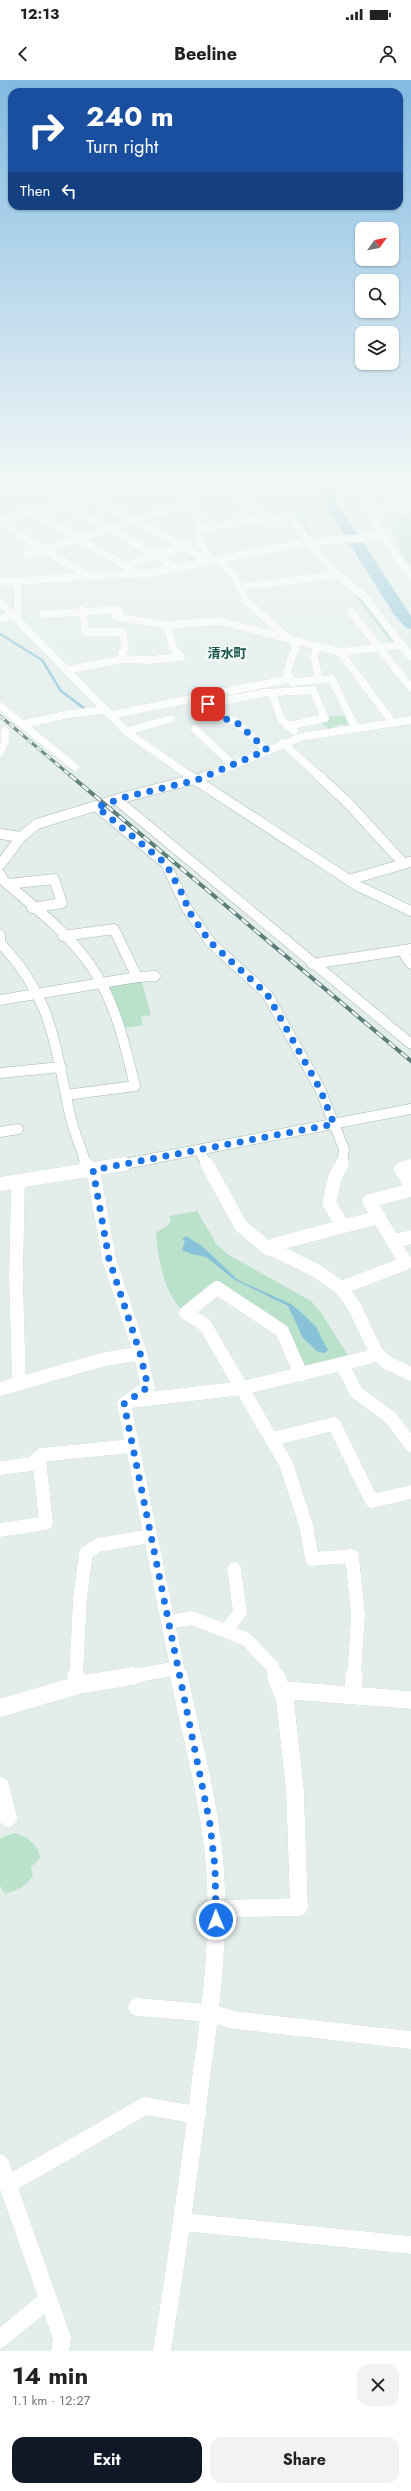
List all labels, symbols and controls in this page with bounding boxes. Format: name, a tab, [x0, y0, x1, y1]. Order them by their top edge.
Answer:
text: 12:13	[20, 3, 59, 25]
text: Beeline	[174, 41, 237, 67]
icon: back	[12, 43, 34, 65]
icon: person	[377, 43, 399, 65]
text: 240 m	[86, 96, 174, 137]
icon: right	[20, 104, 72, 156]
text: Turn right	[86, 134, 158, 160]
text: Then	[20, 180, 50, 202]
icon: left	[58, 180, 80, 202]
north arrow	[355, 222, 399, 266]
map controls	[355, 222, 399, 370]
button: search	[355, 274, 399, 318]
button: layers	[355, 326, 399, 370]
district label: 清水町	[207, 644, 247, 663]
pin	[191, 687, 225, 721]
icon: arrive	[197, 693, 219, 715]
position arrow	[195, 1899, 237, 1941]
text: 14 min	[12, 2358, 88, 2393]
button: close	[357, 2364, 399, 2406]
text: 1.1 km · 12:27	[12, 2391, 90, 2410]
button: Exit	[12, 2437, 202, 2483]
button: Share	[210, 2437, 399, 2483]

